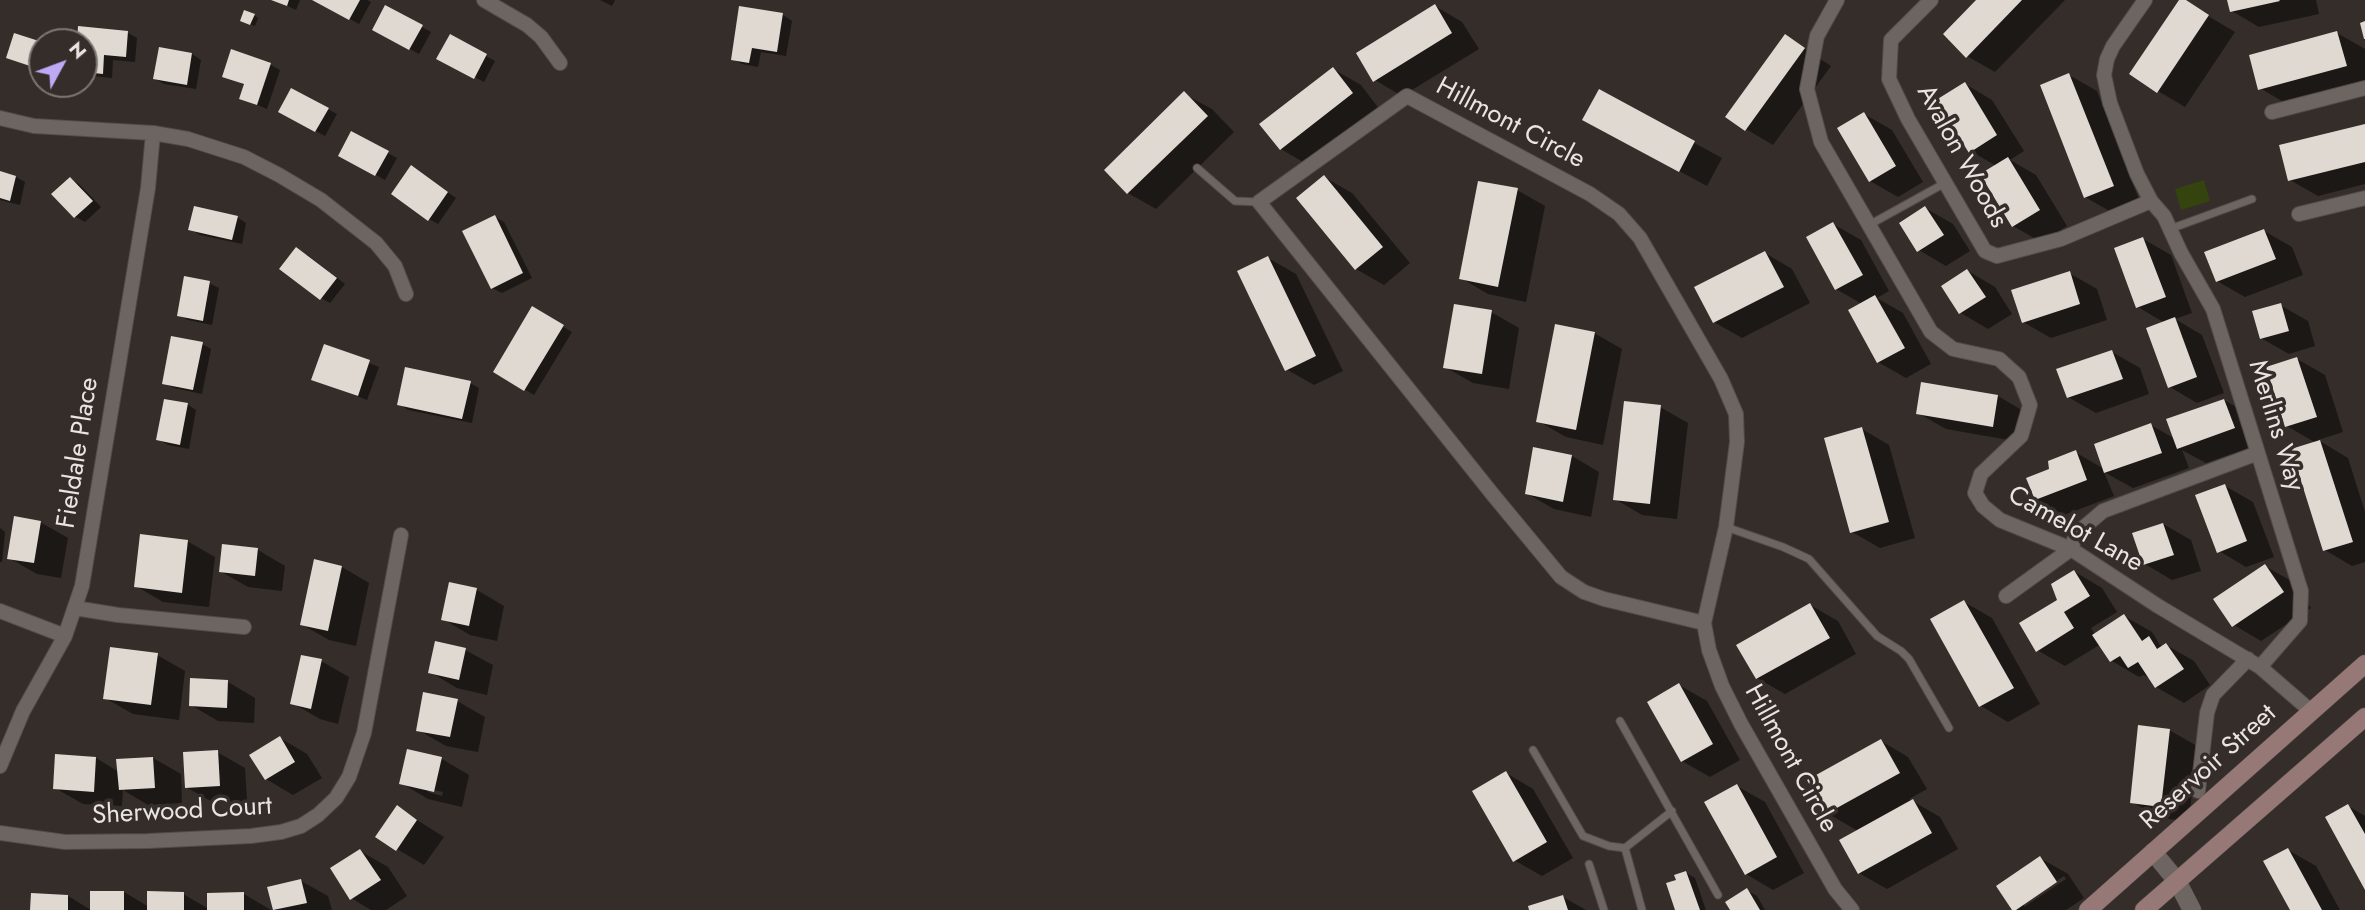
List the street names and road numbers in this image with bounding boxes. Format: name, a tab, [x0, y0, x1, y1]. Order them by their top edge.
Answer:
street label: Hillmont Circle	[1430, 72, 1590, 176]
street label: Avalon Woods	[1909, 80, 2013, 234]
street label: Merlins Way	[2240, 357, 2310, 495]
street label: Fieldale Place	[52, 375, 106, 531]
street label: Camelot Lane	[2002, 480, 2148, 580]
street label: Hillmont Circle	[1737, 680, 1843, 838]
street label: Reservoir Street	[2135, 699, 2283, 837]
street label: Sherwood Court	[91, 792, 273, 832]

